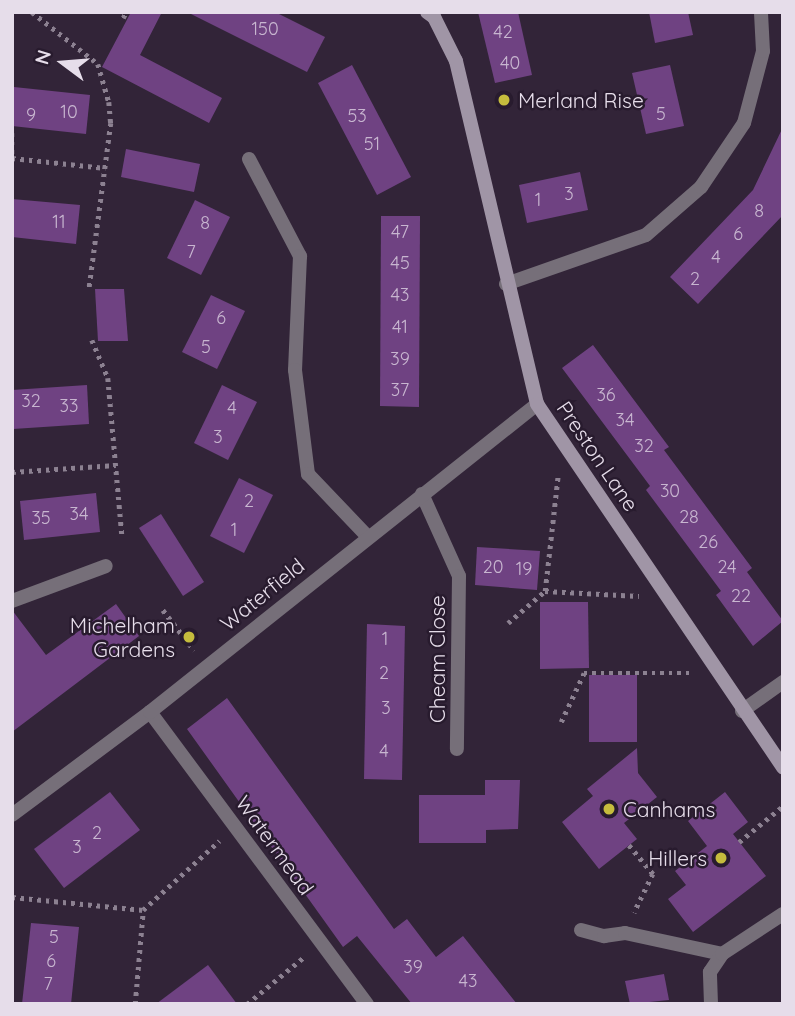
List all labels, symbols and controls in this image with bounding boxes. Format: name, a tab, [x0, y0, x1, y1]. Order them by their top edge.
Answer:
house number: 150	[251, 18, 279, 40]
house number: 42	[493, 21, 513, 43]
north arrow	[28, 28, 98, 98]
text: N	[29, 47, 56, 67]
house number: 40	[500, 52, 520, 74]
place label: Merland Rise	[518, 87, 644, 113]
marker: Merland Rise	[496, 92, 512, 108]
house number: 10	[60, 101, 78, 123]
house number: 5	[656, 103, 666, 125]
house number: 9	[26, 104, 36, 126]
house number: 53	[347, 105, 367, 127]
house number: 51	[364, 133, 380, 155]
house number: 3	[564, 183, 574, 205]
house number: 1	[535, 189, 541, 211]
house number: 8	[754, 200, 764, 222]
house number: 11	[52, 211, 66, 233]
house number: 8	[200, 212, 210, 234]
house number: 47	[391, 221, 409, 243]
house number: 6	[733, 223, 743, 245]
house number: 7	[186, 241, 196, 263]
house number: 4	[711, 246, 721, 268]
house number: 45	[390, 252, 410, 274]
house number: 2	[690, 268, 700, 290]
house number: 43	[391, 284, 409, 306]
house number: 6	[216, 307, 226, 329]
house number: 41	[392, 316, 408, 338]
house number: 5	[201, 336, 211, 358]
house number: 39	[390, 348, 410, 370]
house number: 37	[391, 379, 409, 401]
house number: 36	[596, 384, 616, 406]
house number: 32	[21, 390, 41, 412]
house number: 33	[60, 395, 78, 417]
street label: Preston Lane	[552, 396, 644, 516]
house number: 4	[227, 397, 237, 419]
house number: 34	[616, 409, 634, 431]
house number: 3	[213, 426, 223, 448]
house number: 32	[634, 435, 654, 457]
house number: 30	[660, 480, 680, 502]
house number: 2	[244, 490, 254, 512]
house number: 34	[70, 503, 88, 525]
house number: 28	[679, 506, 699, 528]
house number: 35	[31, 507, 51, 529]
house number: 1	[231, 519, 237, 541]
house number: 26	[698, 531, 718, 553]
street label: Waterfield	[215, 552, 309, 636]
house number: 20	[483, 556, 503, 578]
house number: 24	[717, 556, 737, 578]
house number: 19	[516, 558, 532, 580]
house number: 22	[731, 585, 751, 607]
street label: Cheam Close	[424, 595, 450, 723]
place label: Michelham Gardens	[70, 612, 175, 662]
house number: 1	[382, 628, 388, 650]
marker: Michelham Gardens	[181, 629, 197, 645]
house number: 2	[379, 662, 389, 684]
house number: 3	[381, 697, 391, 719]
house number: 4	[379, 740, 389, 762]
street label: Watermead	[231, 791, 319, 899]
place label: Canhams	[623, 796, 715, 822]
marker: Canhams	[601, 801, 617, 817]
house number: 2	[92, 822, 102, 844]
house number: 3	[72, 836, 82, 858]
place label: Hillers	[648, 845, 707, 871]
marker: Hillers	[713, 850, 729, 866]
house number: 5	[49, 926, 59, 948]
house number: 6	[46, 950, 56, 972]
house number: 39	[403, 956, 423, 978]
house number: 43	[459, 970, 477, 992]
house number: 7	[43, 973, 53, 995]

